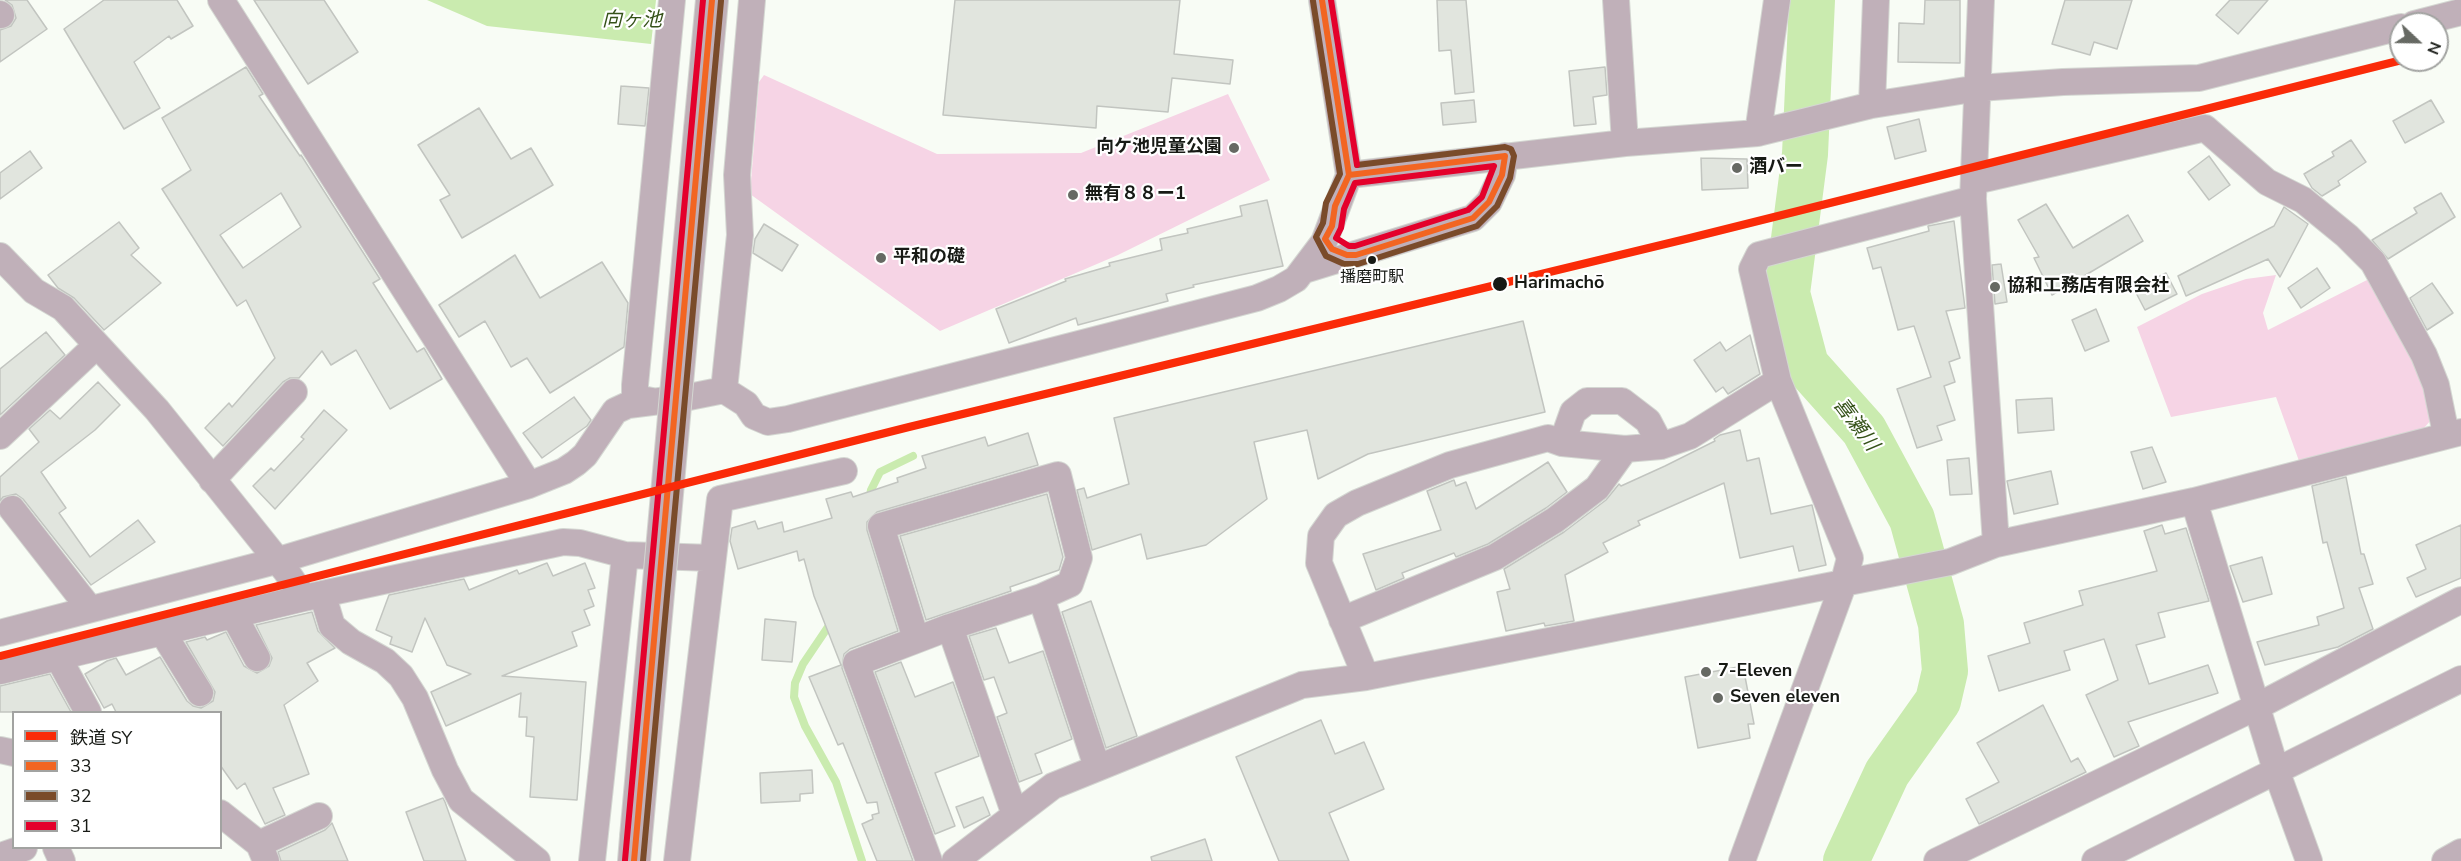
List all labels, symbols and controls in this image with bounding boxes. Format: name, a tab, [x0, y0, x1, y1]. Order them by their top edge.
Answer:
water label: 向ヶ池	[602, 9, 662, 33]
north arrow	[2389, 12, 2449, 72]
text: N	[2421, 38, 2446, 58]
place label: 向ケ池児童公園	[1096, 137, 1222, 159]
marker: 向ケ池児童公園	[1227, 141, 1241, 155]
place label: 酒バー	[1749, 157, 1803, 179]
marker: 酒バー	[1730, 161, 1744, 175]
place label: 無有８８ー1	[1085, 184, 1186, 206]
marker: 無有８８ー1	[1066, 188, 1080, 202]
place label: 平和の礎	[893, 247, 965, 269]
marker: 平和の礎	[874, 251, 888, 265]
marker: 播磨町駅	[1366, 254, 1378, 266]
place label: 播磨町駅	[1340, 268, 1404, 288]
place label: Harimachō	[1514, 273, 1604, 295]
marker: Harimachō	[1491, 275, 1509, 293]
place label: 協和工務店有限会社	[2007, 276, 2169, 298]
marker: 協和工務店有限会社	[1988, 280, 2002, 294]
water label: 喜瀬川	[1827, 394, 1883, 456]
place label: 7-Eleven	[1718, 661, 1792, 683]
marker: 7-Eleven	[1699, 665, 1713, 679]
place label: Seven eleven	[1730, 687, 1840, 709]
marker: Seven eleven	[1711, 691, 1725, 705]
legend	[12, 711, 222, 849]
text: 鉄道 SY	[70, 726, 132, 750]
text: 33	[70, 754, 92, 778]
text: 32	[70, 784, 92, 808]
text: 31	[70, 814, 92, 838]

